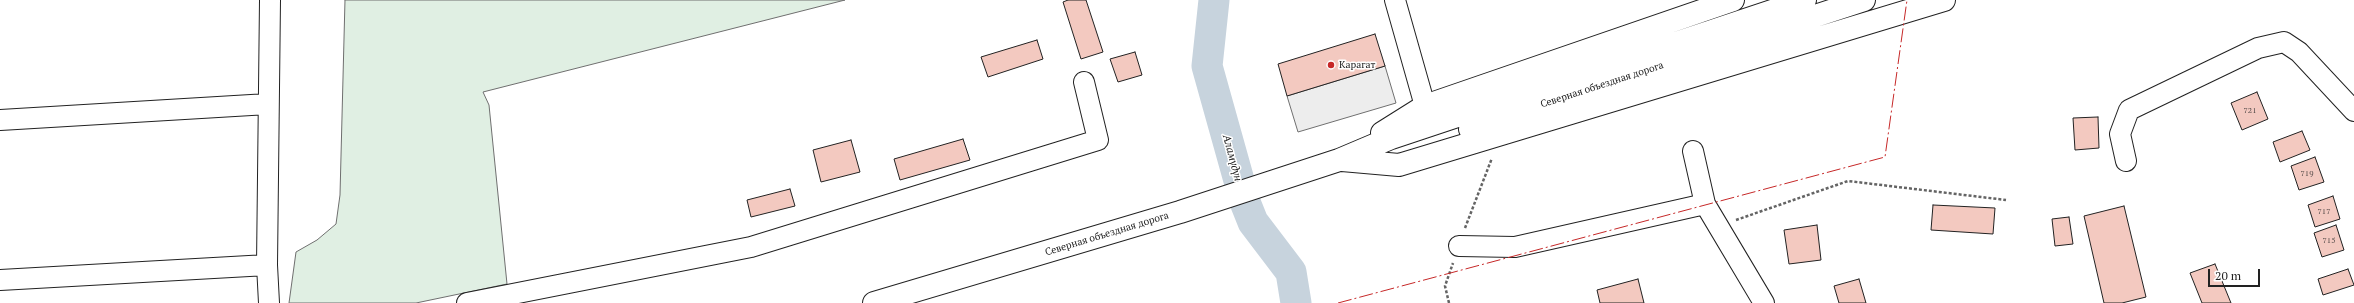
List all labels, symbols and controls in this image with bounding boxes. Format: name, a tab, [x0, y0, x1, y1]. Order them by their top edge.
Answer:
place label: Карагат	[1339, 59, 1376, 71]
street label: Северная объездная дорога	[1539, 59, 1665, 111]
marker: Карагат	[1326, 60, 1336, 70]
house number: 721	[2244, 106, 2256, 116]
water label: Аламүдүн	[1219, 133, 1245, 183]
house number: 719	[2301, 169, 2313, 179]
house number: 717	[2318, 207, 2330, 217]
street label: Северная объездная дорога	[1044, 209, 1170, 259]
house number: 715	[2323, 236, 2335, 246]
scale bar	[2210, 261, 2262, 287]
text: 20 m	[2215, 268, 2241, 283]

